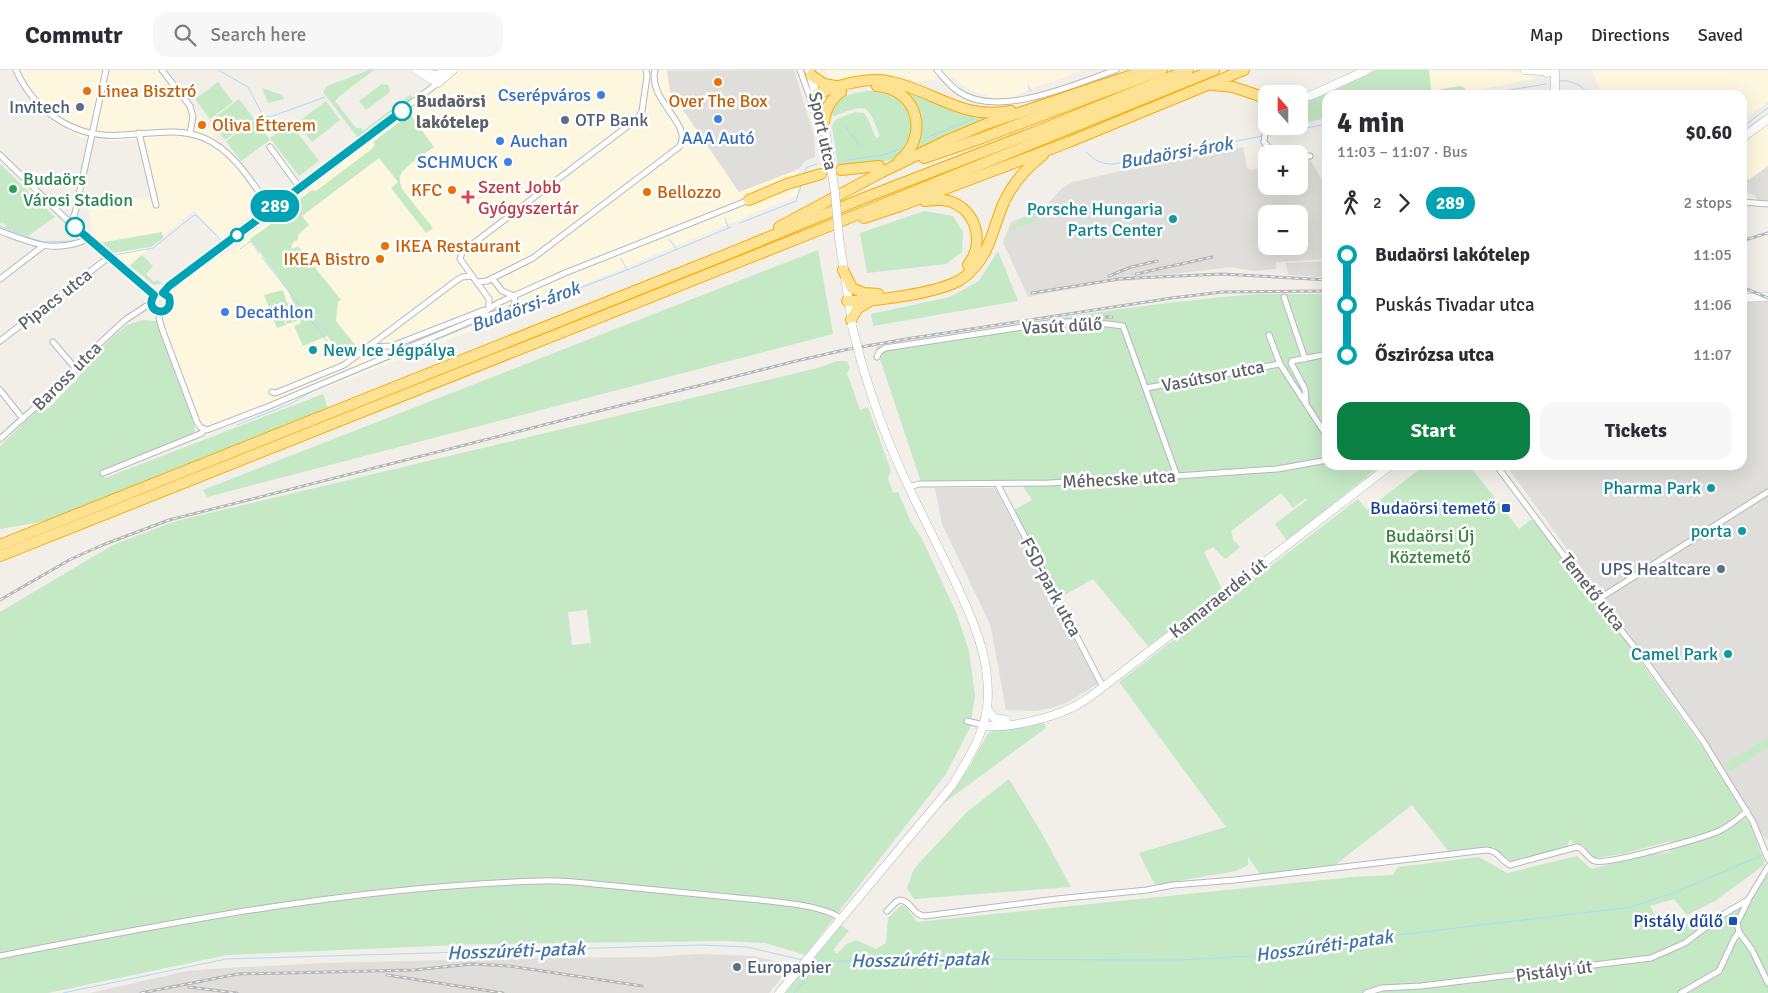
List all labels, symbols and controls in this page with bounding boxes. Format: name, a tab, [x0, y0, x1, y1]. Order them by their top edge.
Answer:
search box	[153, 12, 503, 57]
text: Commutr	[25, 20, 123, 50]
icon: search	[171, 21, 199, 49]
text: Search here	[211, 23, 306, 47]
text: Map	[1530, 24, 1563, 46]
text: Directions	[1591, 24, 1670, 46]
text: Saved	[1698, 24, 1743, 46]
marker: Over The Box	[712, 76, 724, 88]
place label: Linea Bisztró	[97, 80, 196, 102]
place label: Cserépváros	[498, 84, 591, 106]
marker: Linea Bisztró	[81, 85, 93, 97]
north arrow	[1258, 85, 1308, 135]
map controls	[1258, 85, 1308, 255]
marker: Cserépváros	[595, 89, 607, 101]
place label: Budaörsi lakótelep	[416, 90, 489, 133]
place label: Over The Box	[668, 90, 768, 112]
street label: Sport utca	[804, 90, 842, 172]
place label: Invitech	[9, 96, 70, 118]
marker: Invitech	[74, 101, 86, 113]
marker: Budaörsi lakótelep	[392, 101, 412, 121]
text: 4 min	[1337, 106, 1405, 140]
place label: OTP Bank	[575, 109, 648, 131]
marker: AAA Autó	[712, 113, 724, 125]
place label: Oliva Étterem	[212, 114, 316, 136]
marker: OTP Bank	[559, 114, 571, 126]
marker: Oliva Étterem	[196, 119, 208, 131]
text: $0.60	[1686, 121, 1732, 145]
place label: AAA Autó	[681, 127, 755, 149]
place label: Auchan	[510, 130, 568, 152]
water label: Budaörsi-árok	[1118, 131, 1236, 175]
marker: Auchan	[494, 135, 506, 147]
text: 11:03 – 11:07 · Bus	[1337, 142, 1468, 162]
button: +	[1258, 145, 1308, 195]
place label: SCHMUCK	[417, 151, 498, 173]
marker: SCHMUCK	[502, 156, 514, 168]
place label: Budaörs Városi Stadion	[23, 168, 133, 211]
place label: Szent Jobb Gyógyszertár	[478, 176, 579, 219]
place label: KFC	[411, 179, 442, 201]
place label: Bellozzo	[657, 181, 721, 203]
marker: Budaörs Városi Stadion	[7, 183, 19, 195]
marker: KFC	[446, 184, 458, 196]
marker: Bellozzo	[641, 186, 653, 198]
icon: walk	[1337, 189, 1365, 217]
icon: forward	[1390, 189, 1418, 217]
line badge: 289	[246, 190, 304, 222]
marker: Szent Jobb Gyógyszertár	[462, 191, 474, 203]
text: 289	[1436, 192, 1465, 214]
text: 2	[1373, 193, 1382, 213]
text: 2 stops	[1684, 193, 1732, 213]
text: 289	[260, 195, 290, 217]
place label: Porsche Hungaria Parts Center	[1027, 198, 1163, 241]
button: −	[1258, 205, 1308, 255]
marker: Porsche Hungaria Parts Center	[1167, 213, 1179, 225]
unlabelled marker	[65, 217, 85, 237]
unlabelled marker	[230, 228, 244, 242]
place label: IKEA Restaurant	[395, 235, 521, 257]
marker: IKEA Restaurant	[379, 240, 391, 252]
text: Budaörsi lakótelep	[1375, 243, 1530, 267]
text: 11:05	[1693, 245, 1732, 265]
place label: IKEA Bistro	[283, 248, 370, 270]
marker: IKEA Bistro	[374, 253, 386, 265]
street label: Pipacs utca	[14, 263, 96, 335]
water label: Budaörsi-árok	[468, 276, 584, 338]
text: Puskás Tivadar utca	[1375, 293, 1535, 317]
text: 11:06	[1693, 295, 1732, 315]
place label: Decathlon	[235, 301, 313, 323]
marker: Decathlon	[219, 306, 231, 318]
street label: Vasút dűlő	[1021, 313, 1103, 339]
street label: Baross utca	[28, 337, 106, 415]
place label: New Ice Jégpálya	[323, 339, 455, 361]
text: Őszirózsa utca	[1375, 343, 1494, 367]
marker: New Ice Jégpálya	[307, 344, 319, 356]
text: 11:07	[1693, 345, 1732, 365]
street label: Vasútsor utca	[1160, 355, 1266, 397]
button: Start	[1337, 402, 1530, 460]
button: Tickets	[1540, 402, 1732, 460]
street label: Méhecske utca	[1062, 465, 1176, 493]
place label: Pharma Park	[1603, 477, 1701, 499]
marker: Pharma Park	[1705, 482, 1717, 494]
place label: Budaörsi temető	[1370, 497, 1496, 519]
marker: Budaörsi temető	[1500, 502, 1512, 514]
place label: porta	[1691, 520, 1732, 542]
park label: Budaörsi Új Köztemető	[1385, 525, 1475, 568]
marker: porta	[1736, 525, 1748, 537]
street label: FSD-park utca	[1016, 534, 1086, 640]
street label: Temető utca	[1556, 549, 1630, 635]
street label: Kamaraerdei út	[1165, 553, 1271, 643]
place label: UPS Healtcare	[1600, 558, 1711, 580]
marker: UPS Healtcare	[1715, 563, 1727, 575]
place label: Camel Park	[1631, 643, 1718, 665]
marker: Camel Park	[1722, 648, 1734, 660]
place label: Pistály dűlő	[1633, 910, 1723, 932]
marker: Pistály dűlő	[1727, 915, 1739, 927]
water label: Hosszúréti-patak	[1254, 924, 1396, 967]
water label: Hosszúréti-patak	[447, 937, 587, 965]
water label: Hosszúréti-patak	[851, 947, 991, 973]
street label: Pistályi út	[1514, 955, 1594, 987]
place label: Europapier	[747, 956, 832, 978]
marker: Europapier	[731, 961, 743, 973]

